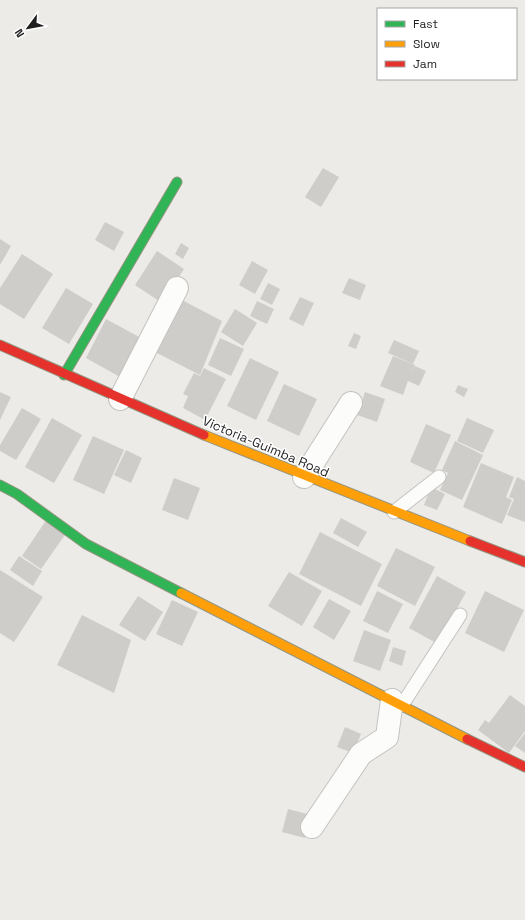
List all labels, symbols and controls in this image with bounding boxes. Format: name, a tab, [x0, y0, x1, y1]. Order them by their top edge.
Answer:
north arrow	[8, 8, 48, 48]
legend	[377, 8, 517, 80]
text: Fast	[413, 16, 438, 32]
text: N	[12, 26, 27, 40]
text: Slow	[413, 36, 440, 52]
text: Jam	[413, 56, 437, 72]
street label: Victoria-Guimba Road	[200, 412, 332, 481]

